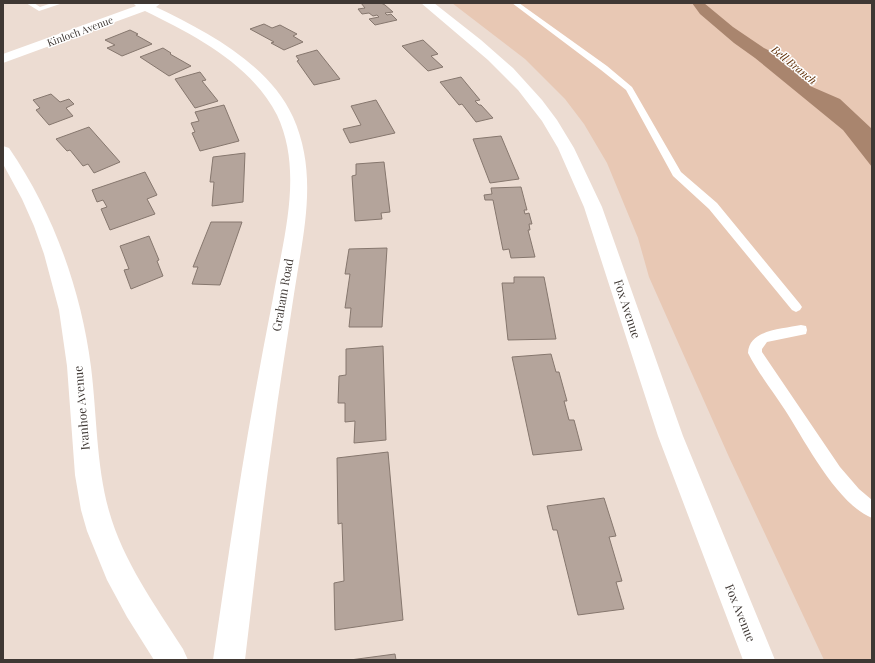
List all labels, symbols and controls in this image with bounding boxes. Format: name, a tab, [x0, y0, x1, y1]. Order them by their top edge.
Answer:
street label: Kinloch Avenue	[45, 13, 115, 49]
water label: Bell Branch	[768, 41, 820, 88]
street label: Graham Road	[268, 257, 296, 333]
street label: Fox Avenue	[611, 277, 645, 340]
street label: Ivanhoe Avenue	[69, 365, 93, 451]
street label: Fox Avenue	[722, 581, 760, 644]

